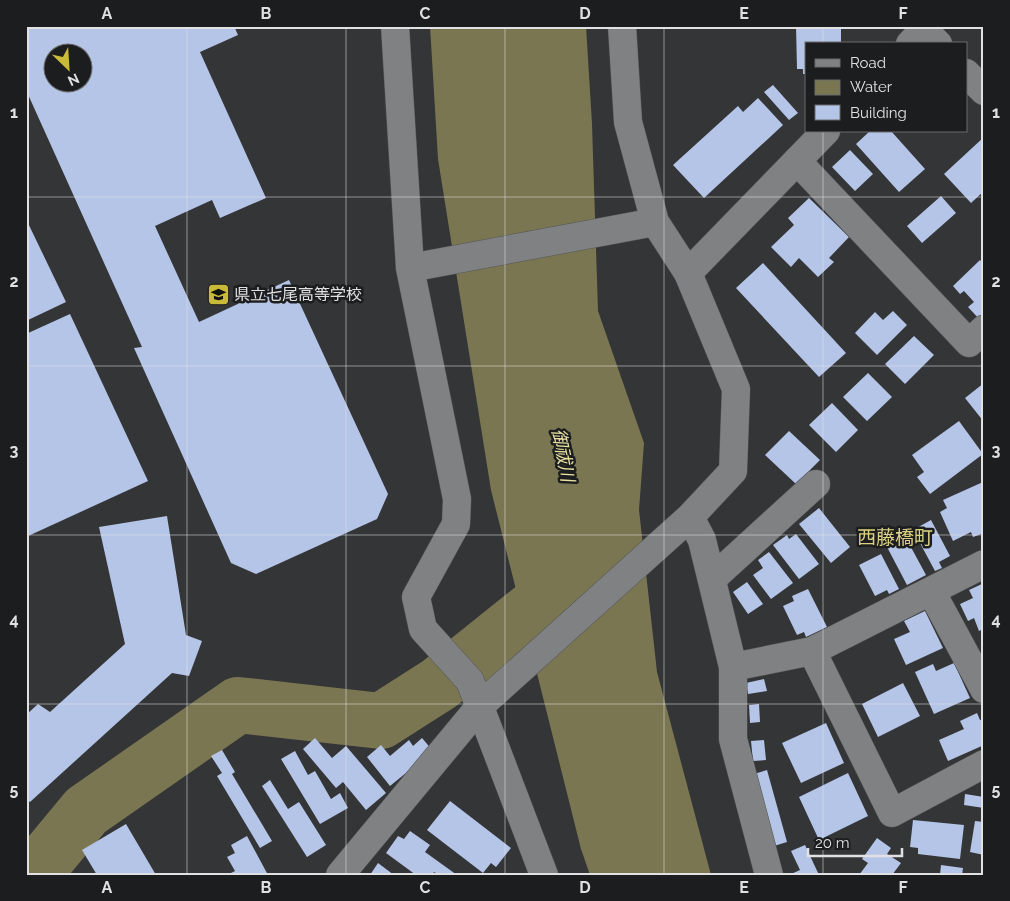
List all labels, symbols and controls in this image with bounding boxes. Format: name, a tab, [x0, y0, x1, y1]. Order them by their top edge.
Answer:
text: A	[102, 4, 113, 23]
text: B	[261, 4, 272, 23]
text: C	[420, 4, 431, 23]
text: D	[579, 4, 591, 23]
text: E	[739, 4, 749, 23]
text: F	[898, 4, 908, 23]
north arrow	[42, 42, 92, 92]
legend	[805, 42, 968, 132]
text: Road	[850, 54, 886, 72]
text: N	[65, 70, 82, 89]
text: Water	[850, 78, 893, 96]
text: 1	[10, 103, 18, 122]
text: 1	[992, 103, 1000, 122]
text: Building	[850, 104, 907, 122]
text: 2	[9, 272, 19, 291]
text: 2	[991, 272, 1001, 291]
school or university icon: 県立七尾高等学校	[206, 282, 230, 306]
place label: 県立七尾高等学校	[234, 285, 362, 304]
water label: 御祓川	[548, 426, 579, 485]
text: 3	[10, 441, 19, 460]
text: 3	[992, 441, 1001, 460]
district label: 西藤橋町	[857, 526, 933, 548]
text: 4	[9, 610, 19, 629]
text: 4	[991, 610, 1001, 629]
text: 5	[10, 780, 19, 799]
text: 5	[992, 780, 1001, 799]
scale bar	[808, 826, 901, 858]
text: 20 m	[815, 834, 850, 852]
text: A	[102, 878, 113, 897]
text: B	[261, 878, 272, 897]
text: C	[420, 878, 431, 897]
text: D	[579, 878, 591, 897]
text: E	[739, 878, 749, 897]
text: F	[898, 878, 908, 897]

